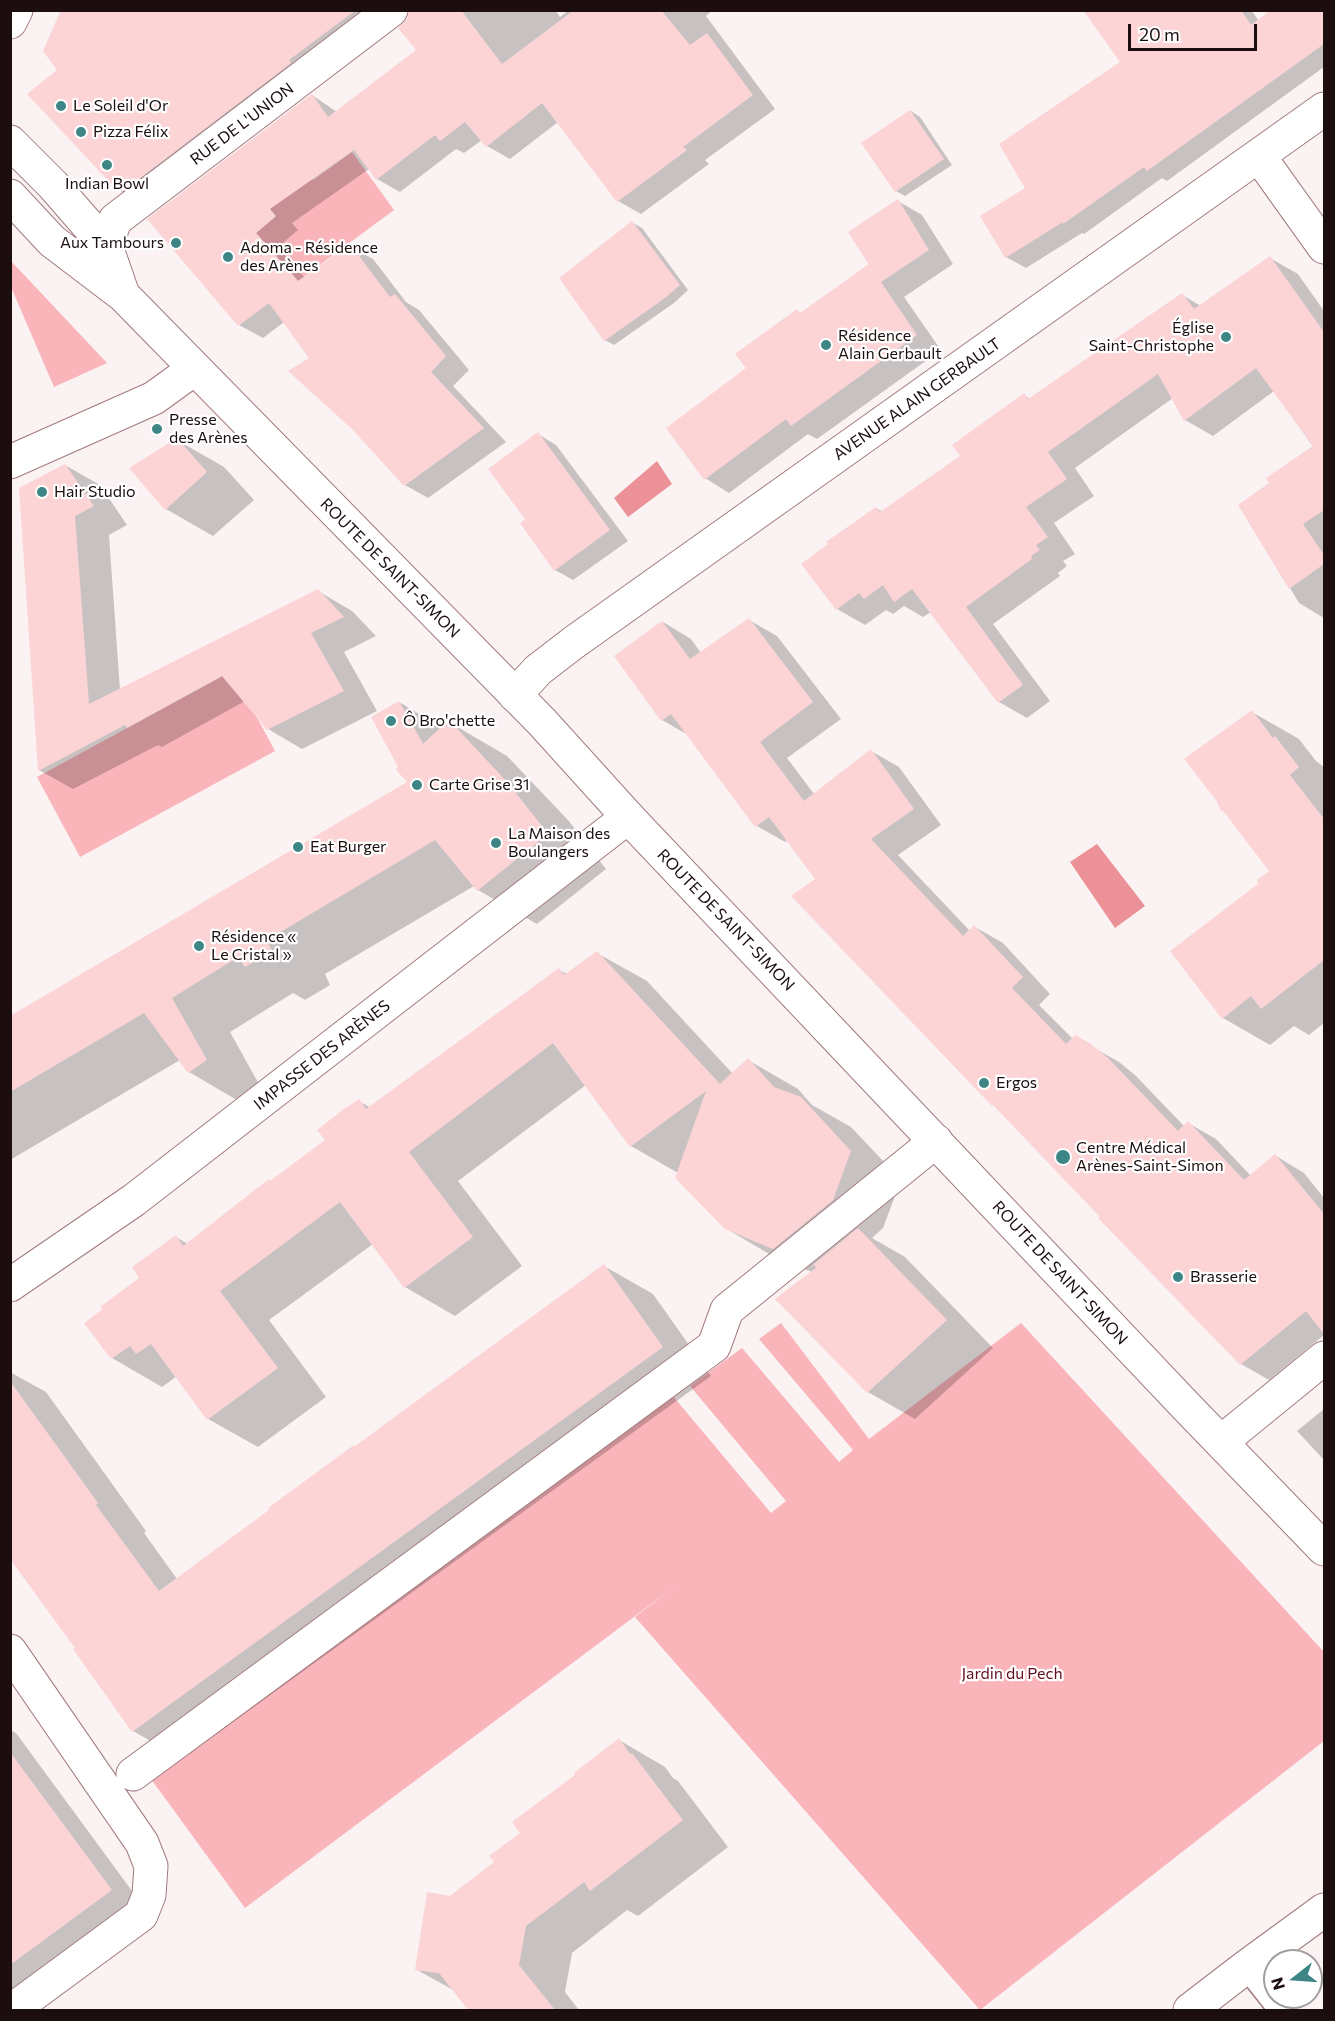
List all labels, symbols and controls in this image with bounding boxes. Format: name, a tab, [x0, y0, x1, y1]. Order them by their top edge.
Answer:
scale bar	[1131, 12, 1260, 50]
text: 20 m	[1139, 23, 1180, 45]
street label: RUE DE L'UNION	[186, 79, 298, 169]
place label: Le Soleil d'Or	[73, 96, 168, 116]
marker: Le Soleil d'Or	[54, 99, 68, 113]
place label: Pizza Félix	[93, 122, 168, 142]
marker: Pizza Félix	[74, 125, 88, 139]
marker: Indian Bowl	[100, 158, 114, 172]
place label: Indian Bowl	[65, 174, 149, 194]
place label: Aux Tambours	[60, 233, 164, 253]
marker: Aux Tambours	[169, 236, 183, 250]
place label: Adoma - Résidence des Arènes	[240, 238, 378, 276]
marker: Adoma - Résidence des Arènes	[221, 250, 235, 264]
place label: Église Saint-Christophe	[1089, 318, 1214, 356]
place label: Résidence Alain Gerbault	[838, 326, 942, 364]
marker: Église Saint-Christophe	[1219, 330, 1233, 344]
street label: AVENUE ALAIN GERBAULT	[830, 334, 1004, 464]
marker: Résidence Alain Gerbault	[819, 338, 833, 352]
place label: Presse des Arènes	[169, 410, 248, 448]
marker: Presse des Arènes	[150, 422, 164, 436]
place label: Hair Studio	[54, 482, 136, 502]
marker: Hair Studio	[35, 485, 49, 499]
street label: ROUTE DE SAINT-SIMON	[316, 494, 464, 642]
place label: Ô Bro'chette	[403, 711, 495, 731]
marker: Ô Bro'chette	[384, 714, 398, 728]
place label: Carte Grise 31	[429, 775, 530, 795]
marker: Carte Grise 31	[410, 778, 424, 792]
place label: La Maison des Boulangers	[508, 824, 610, 862]
marker: La Maison des Boulangers	[489, 836, 503, 850]
place label: Eat Burger	[310, 837, 386, 857]
marker: Eat Burger	[291, 840, 305, 854]
street label: ROUTE DE SAINT-SIMON	[653, 845, 799, 995]
place label: Résidence « Le Cristal »	[211, 927, 296, 965]
marker: Résidence « Le Cristal »	[192, 939, 206, 953]
street label: IMPASSE DES ARÈNES	[250, 996, 394, 1114]
place label: Ergos	[996, 1073, 1037, 1093]
marker: Ergos	[977, 1076, 991, 1090]
place label: Centre Médical Arènes-Saint-Simon	[1076, 1138, 1224, 1176]
marker: Centre Médical Arènes-Saint-Simon	[1054, 1148, 1072, 1166]
street label: ROUTE DE SAINT-SIMON	[988, 1197, 1132, 1349]
place label: Brasserie	[1190, 1267, 1257, 1287]
marker: Brasserie	[1171, 1270, 1185, 1284]
park label: Jardin du Pech	[961, 1664, 1063, 1684]
north arrow	[1263, 1949, 1323, 2009]
text: N	[1266, 1975, 1288, 1992]

